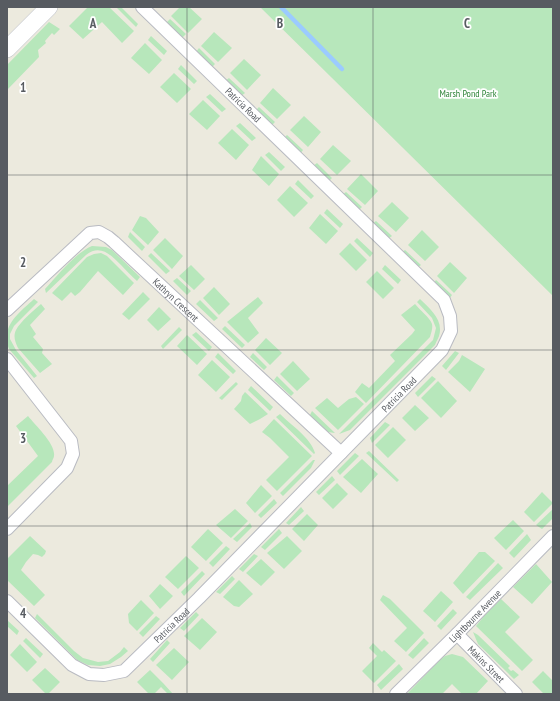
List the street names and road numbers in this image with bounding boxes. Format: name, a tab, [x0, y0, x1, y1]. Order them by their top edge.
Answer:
street label: Patricia Road	[222, 85, 264, 125]
street label: Kathryn Crescent	[150, 275, 202, 324]
street label: Patricia Road	[378, 374, 419, 415]
street label: Lightbourne Avenue	[446, 587, 504, 645]
street label: Patricia Road	[151, 605, 192, 645]
street label: Makins Street	[465, 643, 508, 685]

